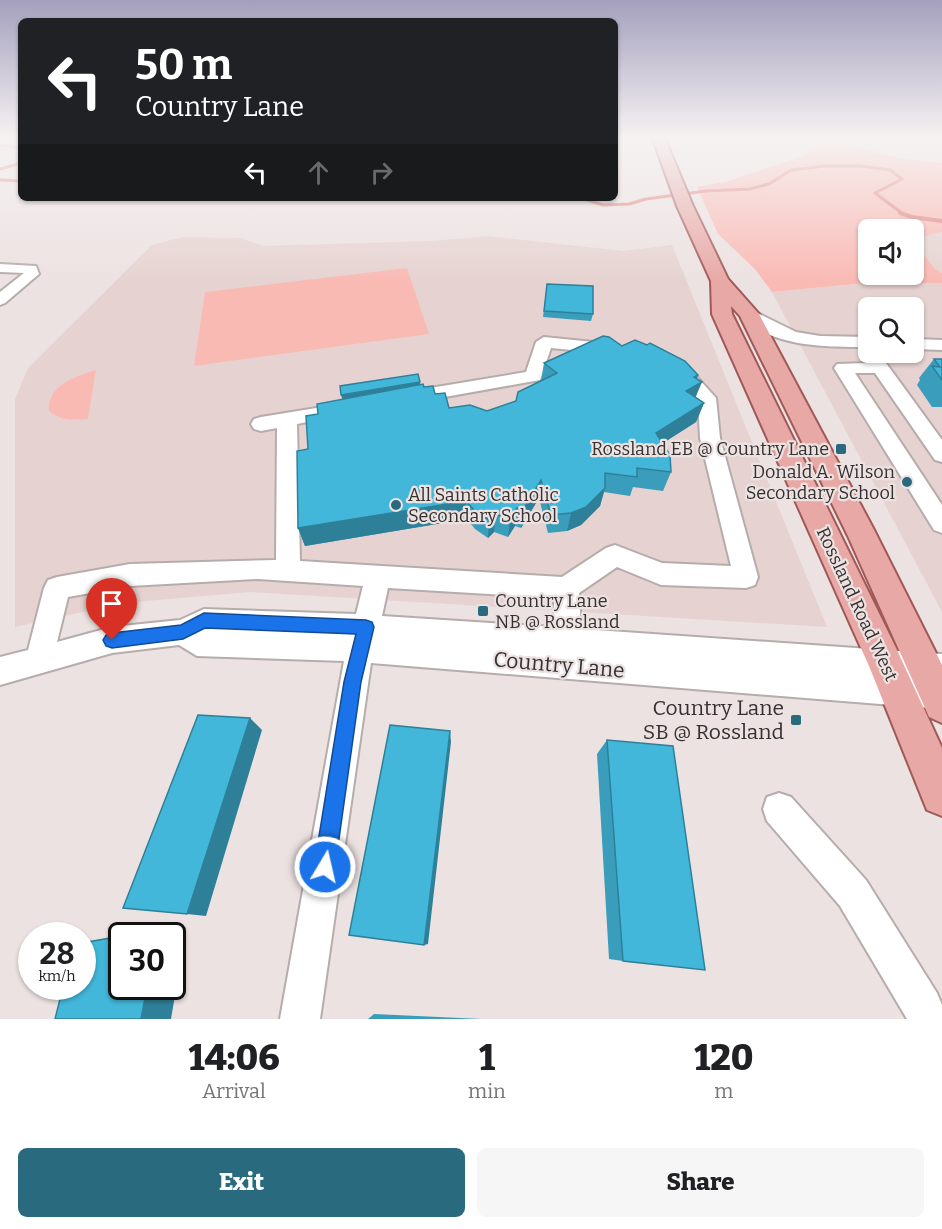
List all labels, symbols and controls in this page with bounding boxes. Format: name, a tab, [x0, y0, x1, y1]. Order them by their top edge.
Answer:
text: 50 m	[135, 40, 232, 90]
icon: left	[36, 42, 114, 120]
text: Country Lane	[135, 91, 304, 123]
icon: left	[239, 156, 272, 189]
icon: ahead	[302, 156, 335, 189]
icon: right	[365, 156, 398, 189]
map controls	[858, 219, 924, 363]
button: sound	[858, 219, 924, 285]
button: search	[858, 297, 924, 363]
place label: Rossland EB @ Country Lane	[591, 438, 829, 460]
marker: Rossland EB @ Country Lane	[834, 442, 848, 456]
place label: Donald A. Wilson Secondary School	[746, 461, 896, 504]
marker: Donald A. Wilson Secondary School	[900, 475, 914, 489]
place label: All Saints Catholic Secondary School	[408, 484, 559, 527]
marker: All Saints Catholic Secondary School	[389, 498, 403, 512]
street label: Rossland Road West	[812, 523, 903, 685]
pin	[86, 578, 137, 640]
icon: arrive	[95, 587, 128, 620]
place label: Country Lane NB @ Rossland	[495, 590, 620, 633]
marker: Country Lane NB @ Rossland	[476, 604, 490, 618]
street label: Country Lane	[492, 646, 626, 684]
place label: Country Lane SB @ Rossland	[643, 695, 784, 745]
marker: Country Lane SB @ Rossland	[789, 713, 803, 727]
position arrow	[293, 835, 357, 899]
speed limit sign: 30	[108, 922, 186, 1000]
text: 28	[40, 936, 74, 972]
text: km/h	[38, 967, 76, 985]
text: 14:06	[188, 1036, 280, 1080]
text: 1	[479, 1036, 495, 1080]
text: 120	[694, 1036, 754, 1080]
text: Arrival	[202, 1079, 266, 1103]
text: min	[468, 1079, 506, 1103]
text: m	[714, 1079, 733, 1103]
button: Exit	[18, 1148, 465, 1217]
button: Share	[477, 1148, 924, 1217]

